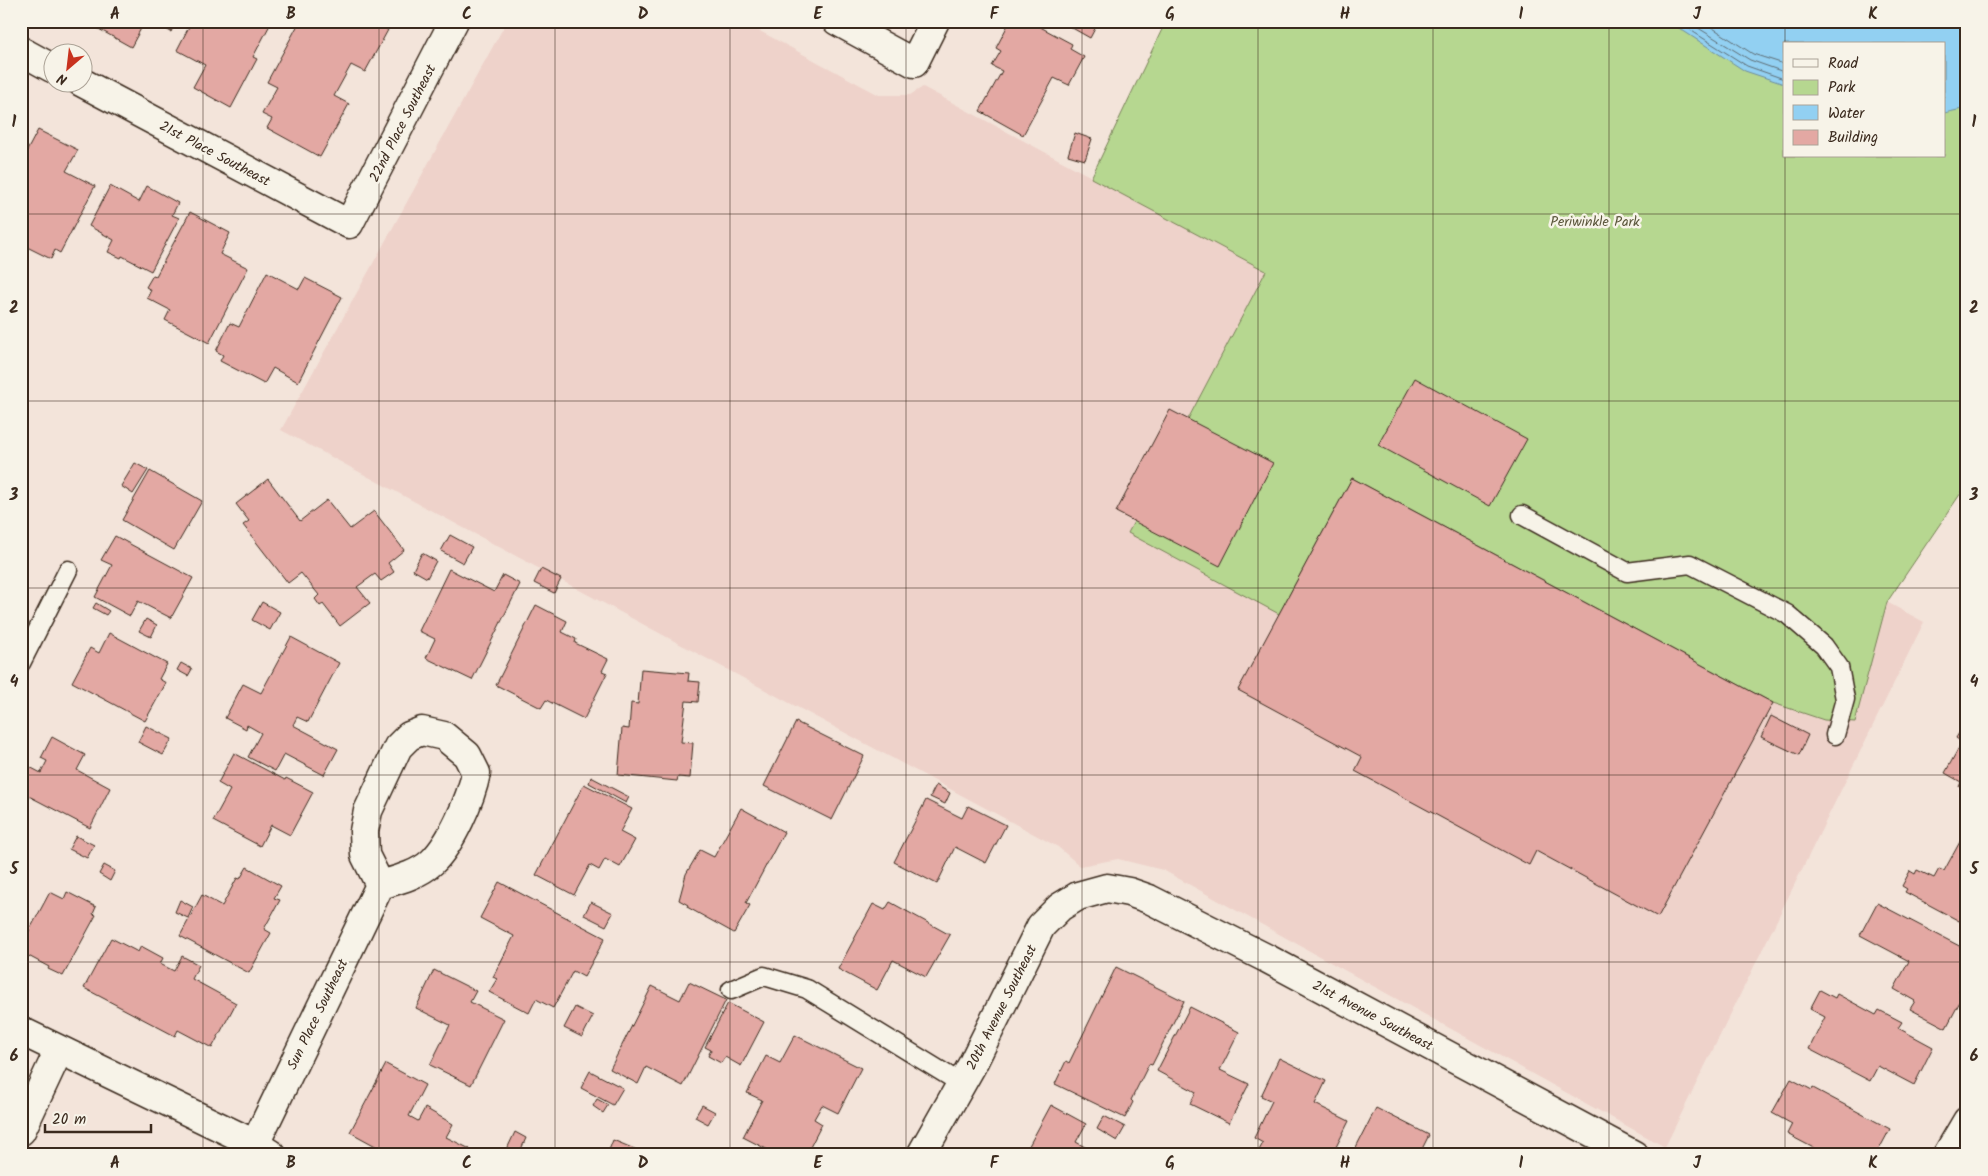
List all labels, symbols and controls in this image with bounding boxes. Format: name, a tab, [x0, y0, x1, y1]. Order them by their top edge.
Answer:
text: A	[110, 2, 120, 27]
text: B	[286, 2, 296, 27]
text: C	[462, 2, 472, 27]
text: D	[638, 2, 649, 27]
text: E	[814, 2, 824, 27]
text: F	[990, 2, 1000, 27]
text: G	[1165, 2, 1175, 27]
text: H	[1340, 2, 1350, 27]
text: I	[1519, 2, 1524, 27]
text: J	[1693, 2, 1702, 27]
text: K	[1868, 2, 1878, 27]
north arrow	[42, 42, 92, 92]
legend	[1783, 42, 1946, 158]
text: Road	[1828, 52, 1859, 76]
street label: 22nd Place Southeast	[364, 60, 442, 186]
text: N	[53, 67, 71, 90]
text: Park	[1828, 76, 1856, 100]
text: Water	[1828, 102, 1865, 126]
text: 1	[12, 110, 17, 135]
text: 1	[1972, 110, 1977, 135]
street label: 21st Place Southeast	[155, 115, 274, 193]
text: Building	[1828, 126, 1878, 150]
park label: Periwinkle Park	[1550, 211, 1640, 233]
text: 2	[9, 296, 19, 321]
text: 2	[1969, 296, 1979, 321]
text: 3	[9, 483, 19, 508]
text: 3	[1969, 483, 1979, 508]
text: 4	[10, 670, 19, 695]
text: 4	[1970, 670, 1979, 695]
text: 5	[9, 857, 20, 882]
text: 5	[1969, 857, 1980, 882]
street label: 20th Avenue Southeast	[961, 940, 1043, 1074]
street label: Sun Place Southeast	[282, 955, 354, 1073]
street label: 21st Avenue Southeast	[1308, 975, 1437, 1057]
text: 6	[10, 1044, 19, 1069]
text: 6	[1970, 1044, 1979, 1069]
scale bar	[45, 1101, 151, 1133]
text: 20 m	[52, 1108, 86, 1132]
text: A	[110, 1151, 120, 1176]
text: B	[286, 1151, 296, 1176]
text: C	[462, 1151, 472, 1176]
text: D	[638, 1151, 649, 1176]
text: E	[814, 1151, 824, 1176]
text: F	[990, 1151, 1000, 1176]
text: G	[1165, 1151, 1175, 1176]
text: H	[1340, 1151, 1350, 1176]
text: I	[1519, 1151, 1524, 1176]
text: J	[1693, 1151, 1702, 1176]
text: K	[1868, 1151, 1878, 1176]

